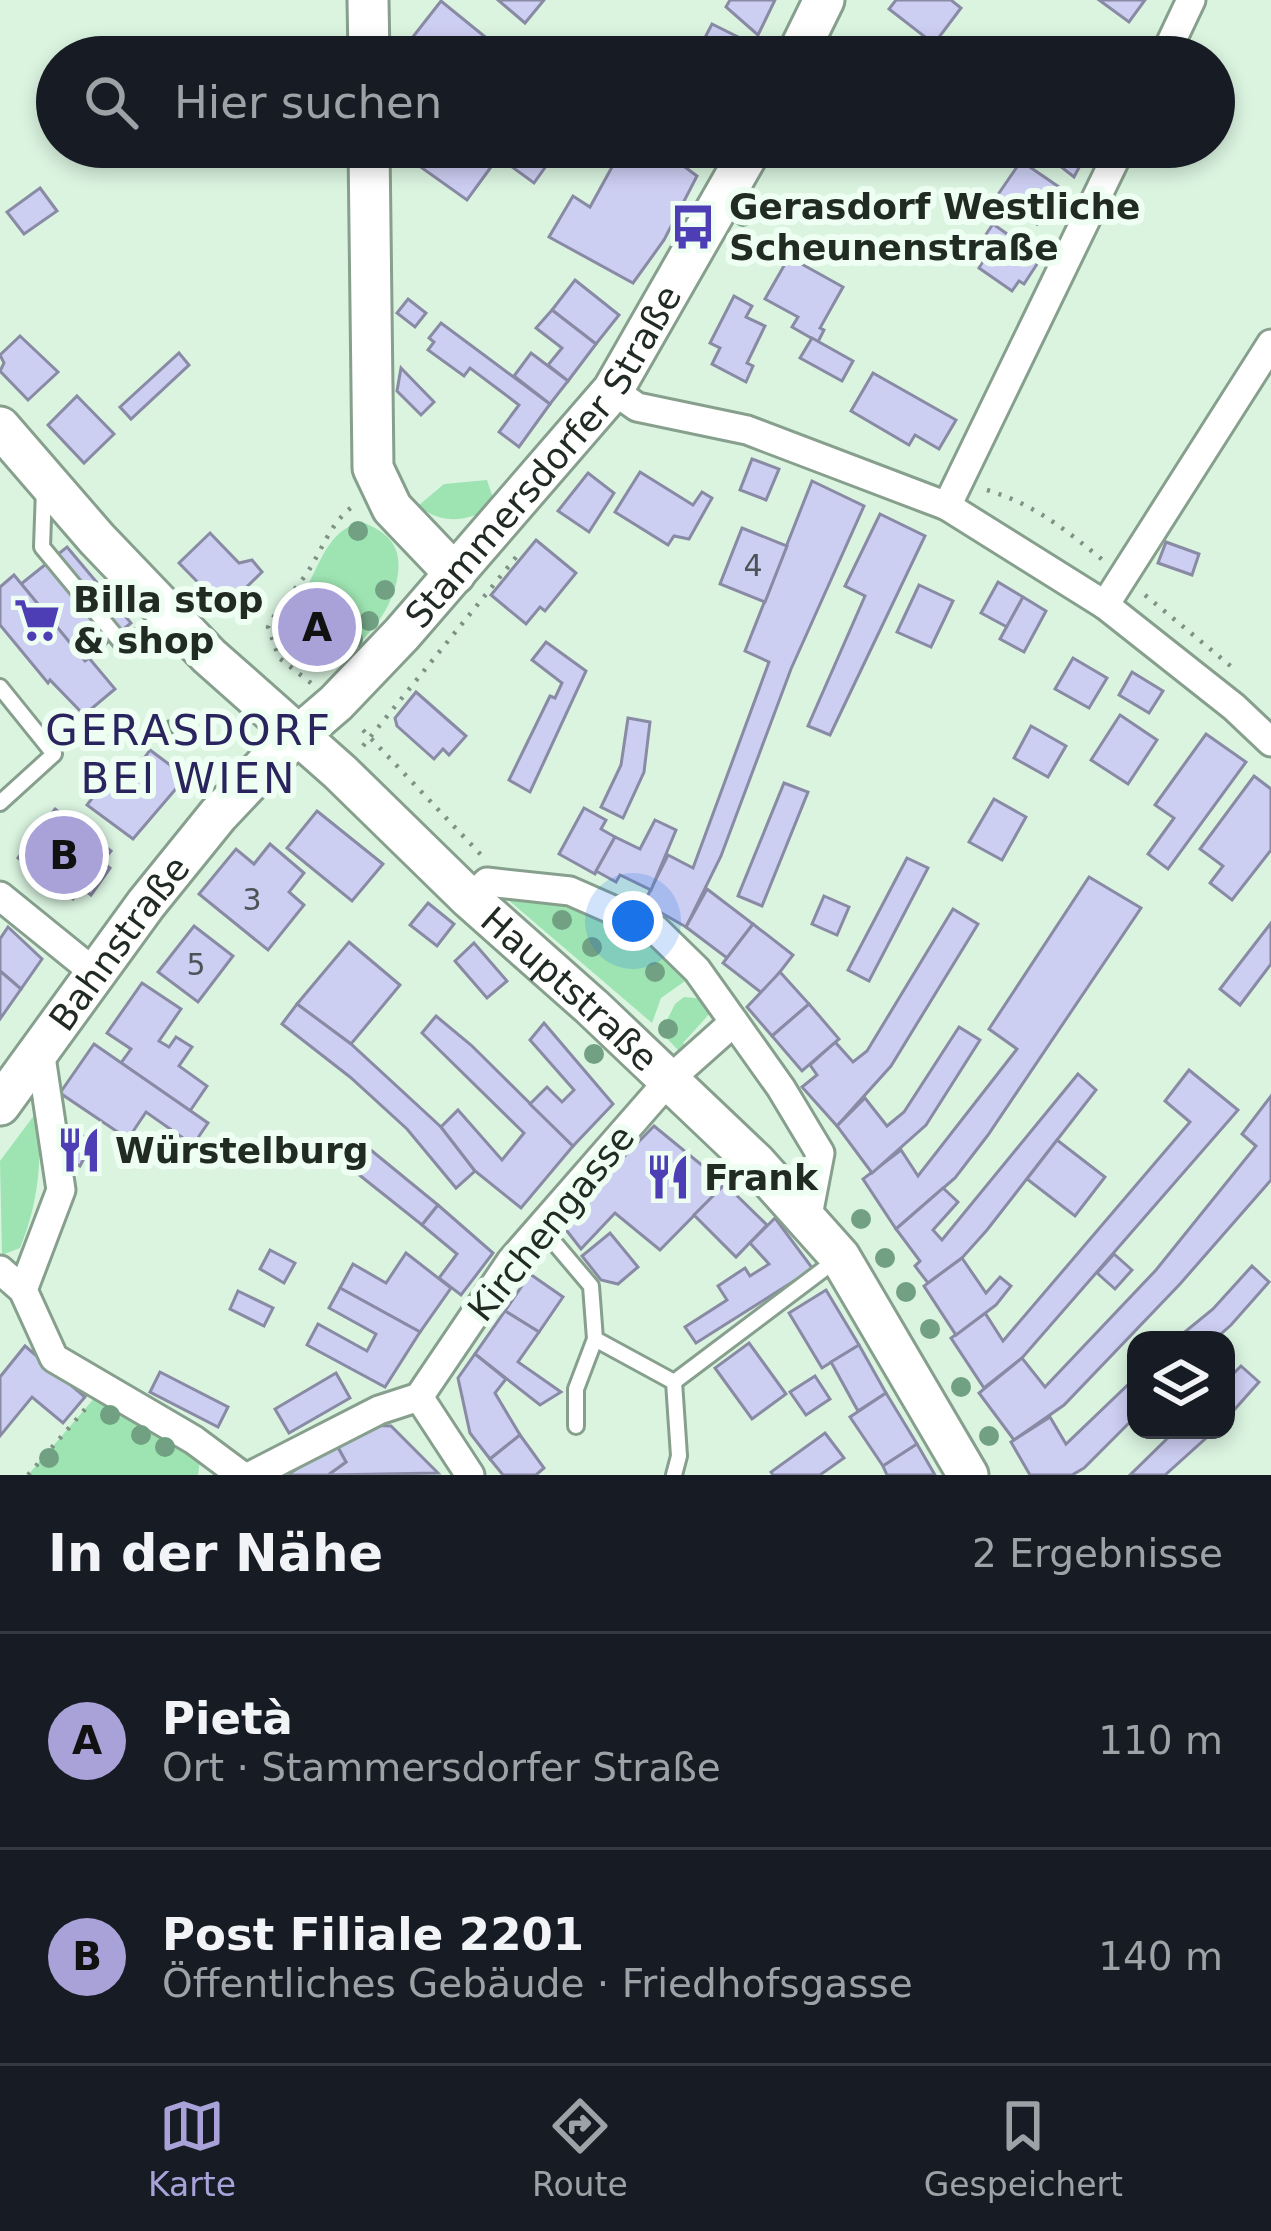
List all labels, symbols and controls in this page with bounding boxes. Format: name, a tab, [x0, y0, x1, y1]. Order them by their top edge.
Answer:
search box	[36, 36, 1235, 168]
icon: search	[78, 69, 144, 135]
text: Hier suchen	[174, 76, 442, 129]
place label: Gerasdorf Westliche Scheunenstraße	[729, 186, 1140, 268]
bus stop icon: Gerasdorf Westliche Scheunenstraße	[668, 202, 718, 252]
street label: Stammersdorfer Straße	[397, 278, 689, 636]
house number: 4	[743, 548, 763, 583]
place label: Billa stop & shop	[73, 579, 263, 661]
pin: A	[278, 582, 356, 672]
supermarket icon: Billa stop & shop	[12, 595, 62, 645]
district label: GERASDORF BEI WIEN	[45, 706, 333, 803]
pin: B	[25, 810, 103, 900]
street label: Bahnstraße	[40, 847, 200, 1039]
house number: 3	[242, 882, 262, 917]
your location	[603, 891, 663, 951]
street label: Hauptstraße	[473, 898, 666, 1079]
house number: 5	[186, 947, 206, 982]
street label: Kirchengasse	[460, 1117, 642, 1329]
restaurant icon: Würstelburg	[54, 1125, 104, 1175]
place label: Würstelburg	[115, 1130, 368, 1171]
restaurant icon: Frank	[643, 1152, 693, 1202]
place label: Frank	[704, 1157, 819, 1198]
map controls	[1127, 1331, 1235, 1439]
button: layers	[1127, 1331, 1235, 1439]
text: In der Nähe	[48, 1524, 383, 1583]
text: 2 Ergebnisse	[972, 1531, 1223, 1576]
text: Pietà	[162, 1692, 293, 1745]
text: A	[72, 1718, 102, 1763]
text: 110 m	[1098, 1718, 1223, 1763]
text: Ort · Stammersdorfer Straße	[162, 1745, 721, 1790]
text: Post Filiale 2201	[162, 1908, 584, 1961]
text: B	[72, 1934, 102, 1979]
text: 140 m	[1098, 1934, 1223, 1979]
text: Öffentliches Gebäude · Friedhofsgasse	[162, 1961, 913, 2006]
tab: Karte	[148, 2093, 236, 2204]
tab: Route	[532, 2093, 628, 2204]
tab: Gespeichert	[924, 2093, 1123, 2204]

